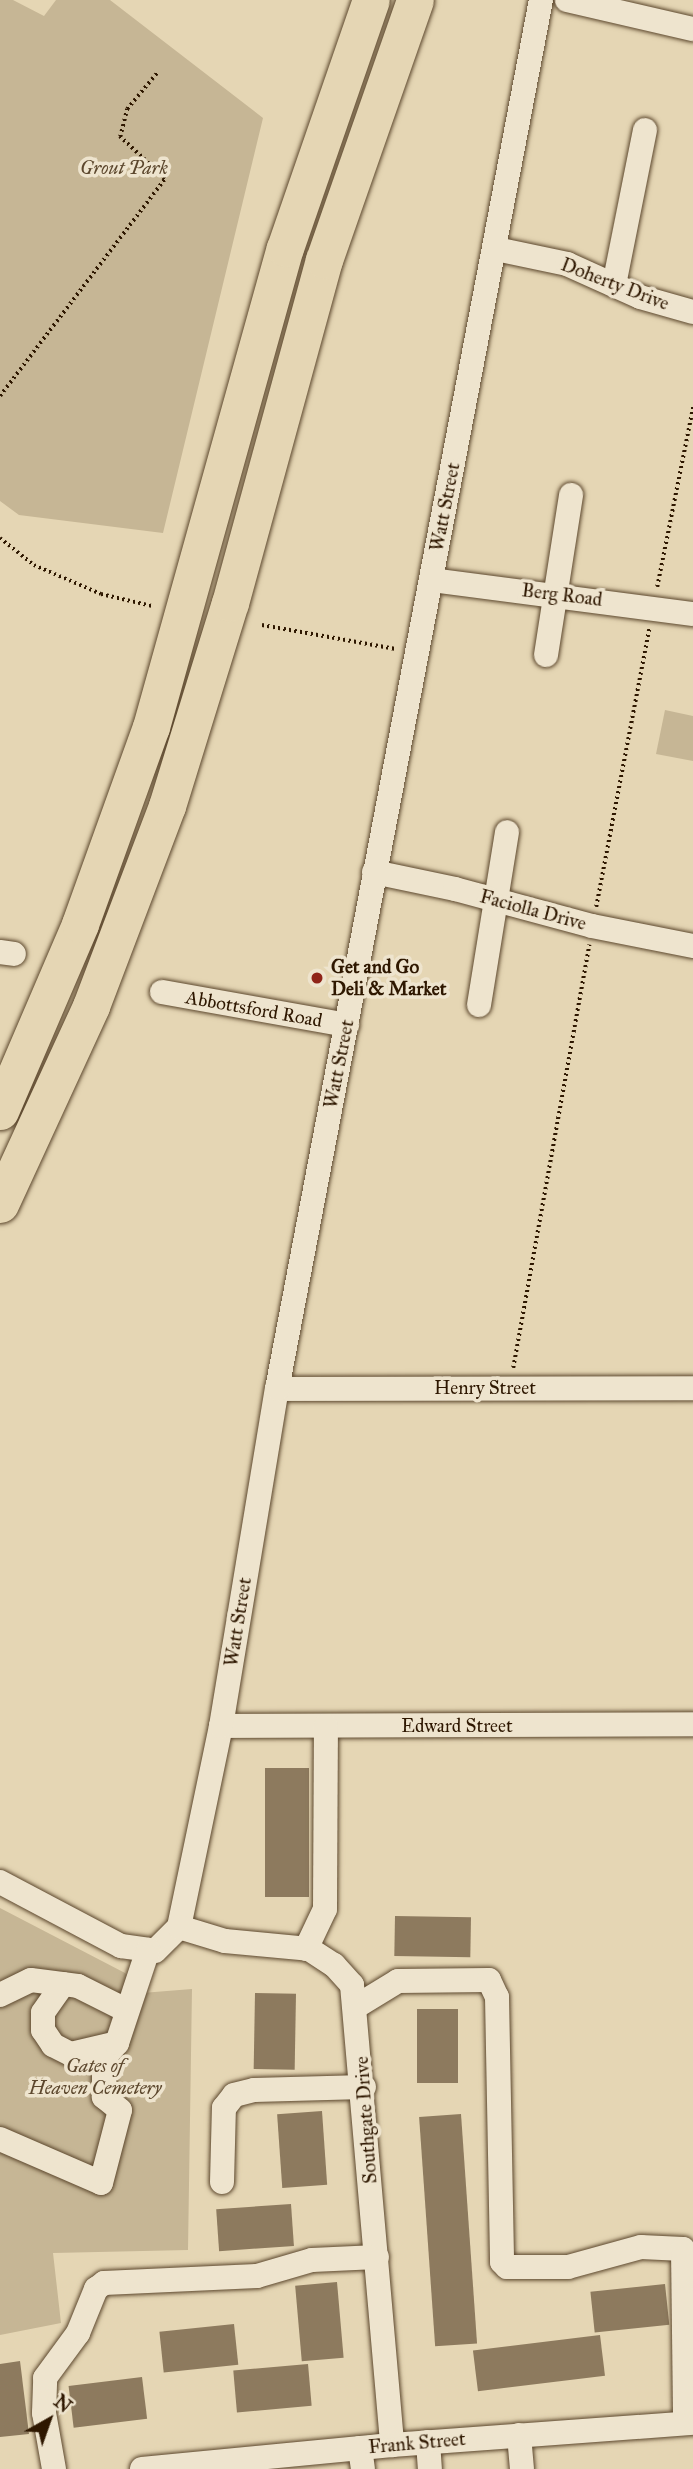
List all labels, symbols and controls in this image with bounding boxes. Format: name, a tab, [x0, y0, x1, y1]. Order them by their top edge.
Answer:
park label: Grout Park	[80, 157, 168, 179]
street label: Doherty Drive	[558, 253, 672, 315]
street label: Watt Street	[425, 461, 465, 553]
street label: Berg Road	[520, 579, 604, 611]
street label: Faciolla Drive	[477, 885, 589, 935]
place label: Get and Go Deli & Market	[331, 956, 446, 1000]
marker: Get and Go Deli & Market	[309, 970, 325, 986]
street label: Abbottsford Road	[184, 986, 324, 1032]
street label: Watt Street	[319, 1018, 359, 1110]
street label: Henry Street	[434, 1377, 536, 1399]
street label: Watt Street	[220, 1576, 256, 1668]
street label: Edward Street	[401, 1715, 513, 1737]
park label: Gates of Heaven Cemetery	[28, 2055, 162, 2099]
street label: Southgate Drive	[350, 2056, 382, 2184]
north arrow	[14, 2385, 84, 2455]
text: N	[49, 2390, 76, 2418]
street label: Frank Street	[367, 2427, 467, 2459]

